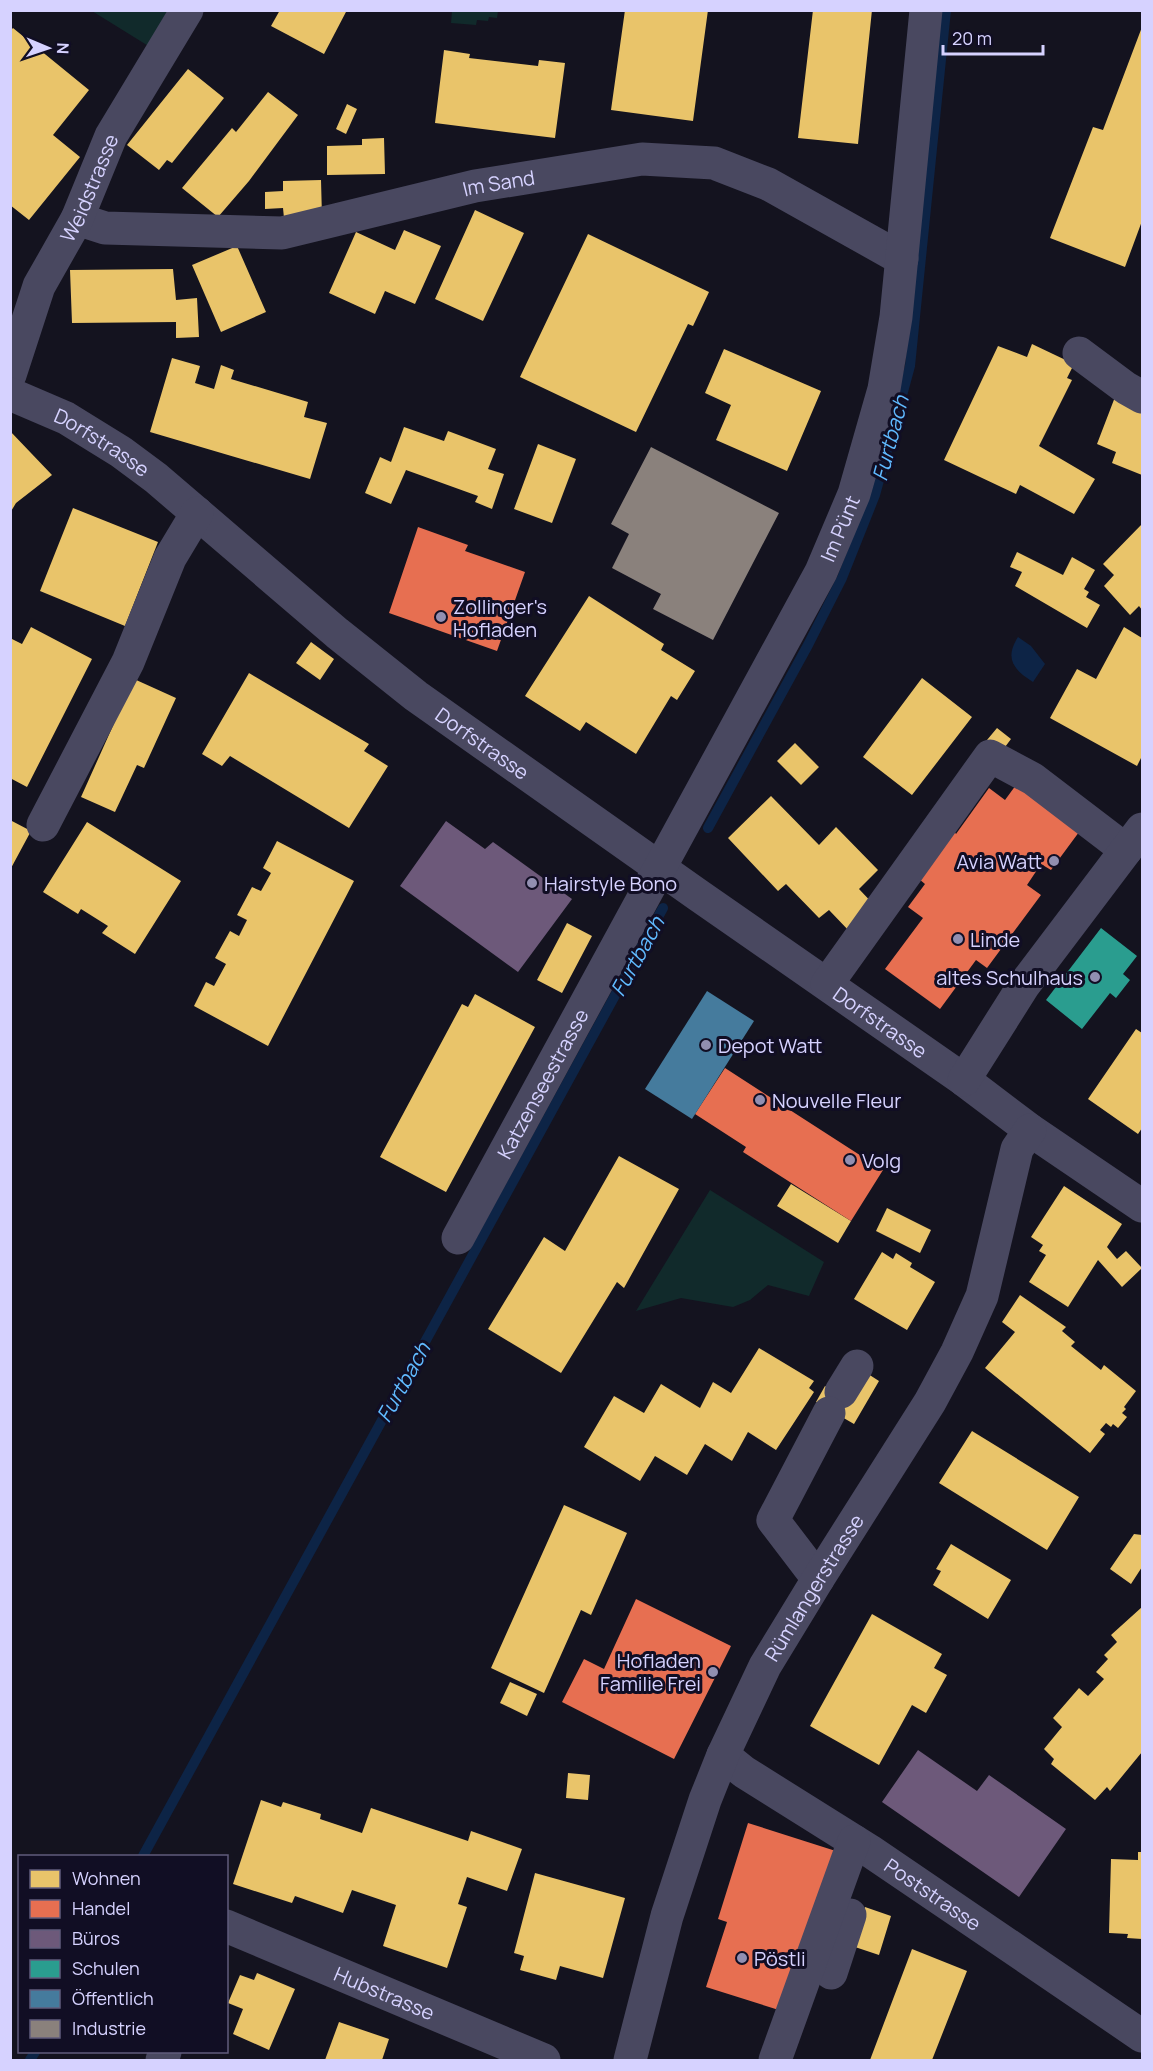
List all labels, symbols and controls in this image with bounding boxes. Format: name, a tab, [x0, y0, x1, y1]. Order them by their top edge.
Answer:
north arrow	[18, 18, 78, 78]
scale bar	[943, 18, 1044, 56]
text: 20 m	[952, 26, 992, 50]
text: N	[52, 42, 74, 55]
street label: Weidstrasse	[53, 130, 124, 247]
street label: Im Sand	[460, 163, 537, 202]
water label: Furtbach	[865, 391, 915, 484]
street label: Dorfstrasse	[50, 401, 155, 482]
street label: Im Pünt	[814, 491, 865, 566]
place label: Zollinger's Hofladen	[453, 593, 547, 643]
marker: Zollinger's Hofladen	[434, 610, 448, 624]
street label: Dorfstrasse	[430, 701, 535, 785]
place label: Avia Watt	[956, 848, 1042, 875]
marker: Avia Watt	[1047, 854, 1061, 868]
place label: Hairstyle Bono	[544, 870, 677, 897]
marker: Hairstyle Bono	[525, 876, 539, 890]
water label: Furtbach	[604, 910, 671, 1001]
place label: Linde	[970, 926, 1020, 953]
marker: Linde	[951, 932, 965, 946]
place label: altes Schulhaus	[936, 964, 1083, 991]
marker: altes Schulhaus	[1088, 970, 1102, 984]
street label: Dorfstrasse	[828, 980, 933, 1064]
street label: Katzenseestrasse	[490, 1004, 594, 1163]
place label: Depot Watt	[718, 1032, 822, 1059]
marker: Depot Watt	[699, 1038, 713, 1052]
place label: Nouvelle Fleur	[772, 1087, 901, 1114]
marker: Nouvelle Fleur	[753, 1093, 767, 1107]
place label: Volg	[862, 1147, 901, 1174]
marker: Volg	[843, 1153, 857, 1167]
water label: Furtbach	[370, 1336, 437, 1427]
street label: Rümlangerstrasse	[758, 1509, 869, 1666]
place label: Hofladen Familie Frei	[600, 1647, 701, 1697]
marker: Hofladen Familie Frei	[706, 1665, 720, 1679]
street label: Poststrasse	[879, 1851, 987, 1936]
legend	[18, 1855, 228, 2053]
text: Wohnen	[72, 1866, 141, 1890]
text: Handel	[72, 1896, 130, 1920]
text: Büros	[72, 1926, 120, 1950]
place label: Pöstli	[754, 1945, 806, 1972]
marker: Pöstli	[735, 1951, 749, 1965]
text: Schulen	[72, 1956, 140, 1980]
street label: Hubstrasse	[330, 1960, 439, 2026]
text: Öffentlich	[72, 1986, 154, 2010]
text: Industrie	[72, 2016, 146, 2040]

